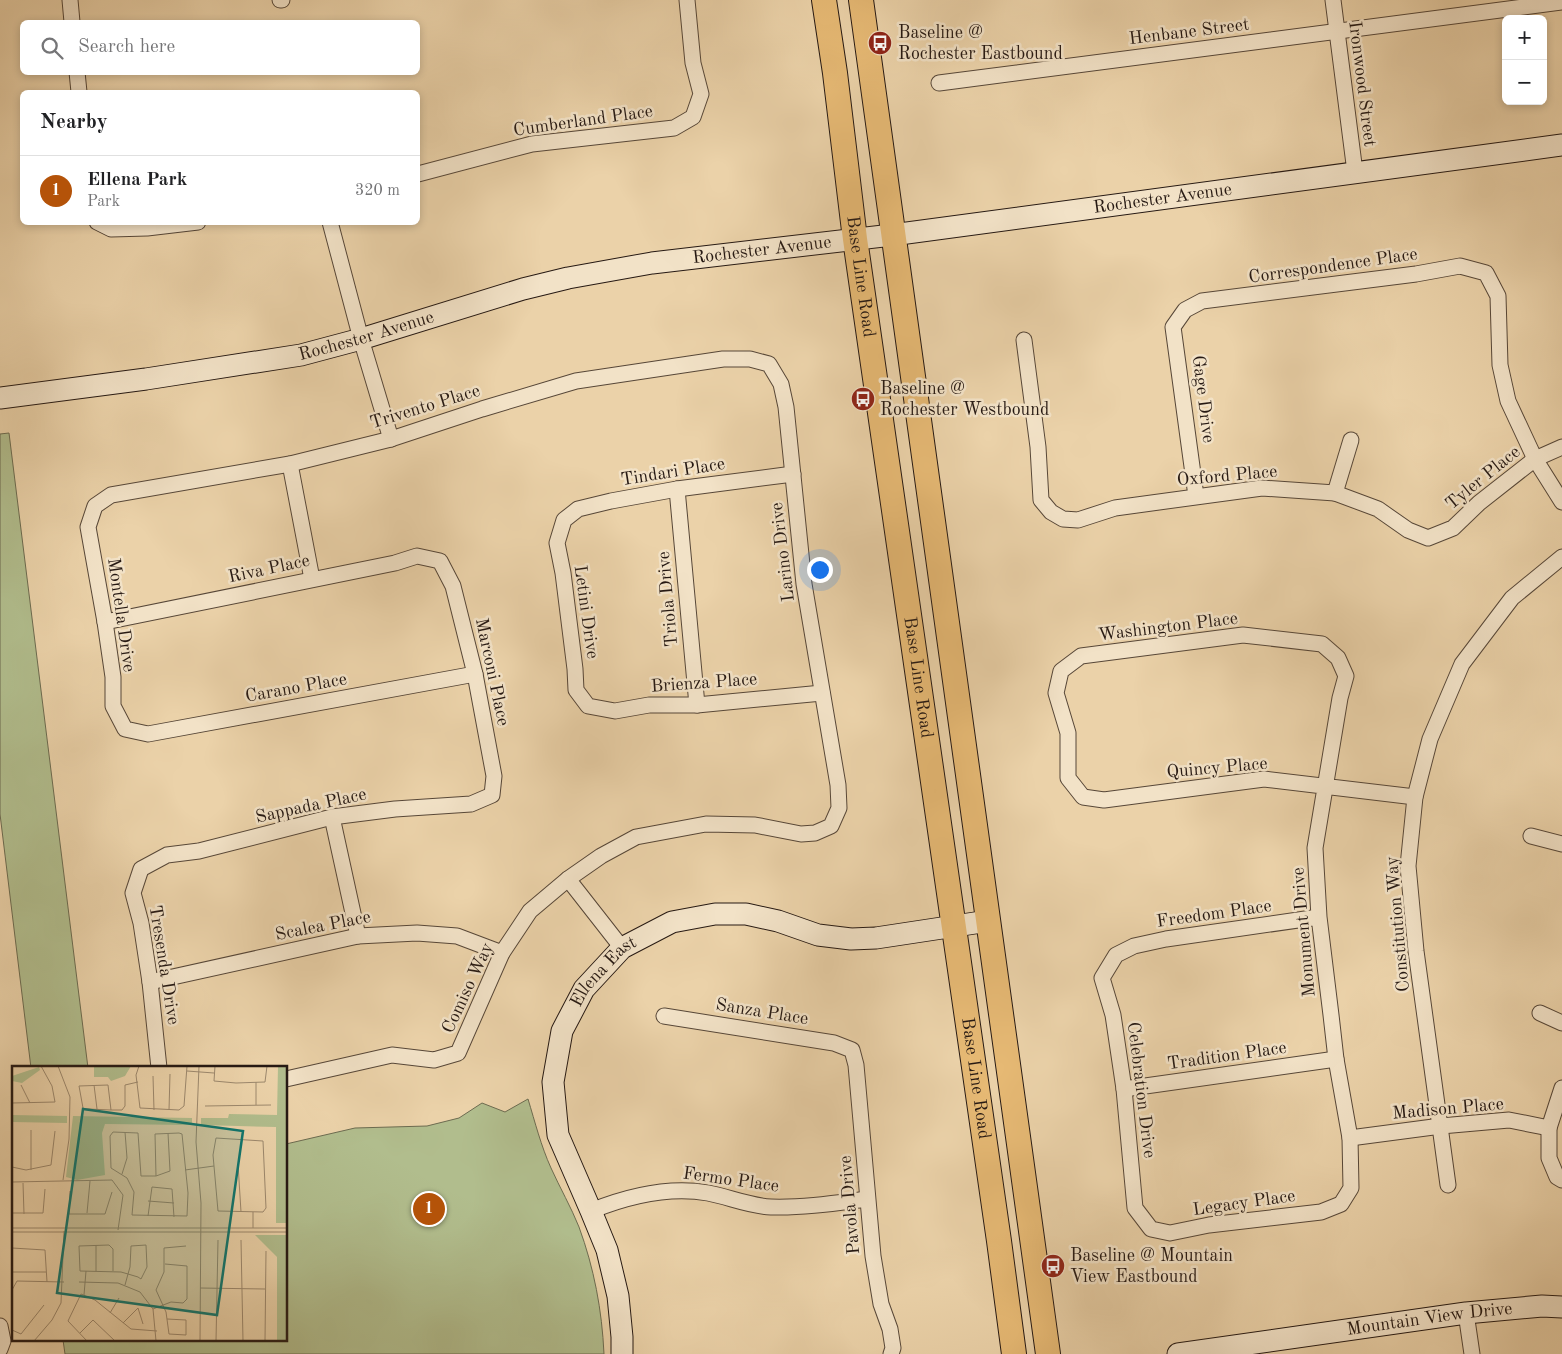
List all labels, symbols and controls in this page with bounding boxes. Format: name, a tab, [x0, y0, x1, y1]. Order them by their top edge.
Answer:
map controls	[1502, 15, 1547, 105]
button: +	[1502, 15, 1547, 60]
street label: Henbane Street	[1128, 16, 1250, 48]
search box	[20, 20, 420, 75]
street label: Ironwood Street	[1345, 20, 1379, 148]
place label: Baseline @ Rochester Eastbound	[898, 24, 1063, 63]
bus stop icon: Baseline @ Rochester Eastbound	[867, 30, 893, 56]
icon: search	[38, 34, 66, 62]
text: Search here	[78, 38, 175, 57]
button: −	[1502, 60, 1547, 105]
street label: Cumberland Place	[512, 102, 654, 140]
text: Nearby	[40, 112, 108, 133]
text: Ellena Park	[87, 171, 187, 190]
street label: Rochester Avenue	[1092, 180, 1233, 217]
text: 1	[51, 183, 61, 199]
text: 320 m	[355, 183, 400, 199]
text: Park	[87, 194, 120, 210]
street label: Base Line Road	[843, 215, 878, 339]
street label: Rochester Avenue	[691, 233, 832, 267]
street label: Correspondence Place	[1247, 245, 1419, 287]
street label: Rochester Avenue	[297, 308, 436, 364]
street label: Gage Drive	[1189, 354, 1217, 444]
place label: Baseline @ Rochester Westbound	[880, 380, 1049, 419]
street label: Trivento Place	[368, 382, 482, 432]
bus stop icon: Baseline @ Rochester Westbound	[850, 386, 876, 412]
street label: Tyler Place	[1442, 443, 1524, 513]
street label: Tindari Place	[620, 455, 726, 489]
street label: Oxford Place	[1176, 463, 1278, 489]
street label: Larino Drive	[768, 501, 798, 603]
street label: Triola Drive	[655, 550, 681, 648]
street label: Riva Place	[227, 552, 311, 586]
street label: Montella Drive	[104, 557, 138, 673]
your location	[807, 557, 833, 583]
street label: Letini Drive	[571, 564, 601, 660]
street label: Washington Place	[1097, 609, 1239, 645]
street label: Marconi Place	[472, 616, 512, 728]
street label: Base Line Road	[900, 616, 936, 739]
street label: Carano Place	[244, 670, 348, 706]
street label: Brienza Place	[650, 670, 758, 696]
street label: Quincy Place	[1166, 755, 1268, 781]
street label: Sappada Place	[254, 785, 368, 827]
street label: Constitution Way	[1383, 855, 1413, 993]
street label: Monument Drive	[1289, 866, 1319, 998]
street label: Freedom Place	[1155, 897, 1273, 931]
street label: Tresenda Drive	[146, 904, 182, 1026]
street label: Scalea Place	[274, 908, 372, 944]
street label: Ellena East	[567, 933, 639, 1010]
street label: Comiso Way	[439, 939, 497, 1036]
street label: Sanza Place	[714, 996, 810, 1028]
street label: Base Line Road	[958, 1016, 993, 1140]
street label: Celebration Drive	[1124, 1021, 1158, 1159]
street label: Tradition Place	[1166, 1039, 1288, 1073]
inset map	[12, 1066, 288, 1342]
street label: Madison Place	[1391, 1095, 1505, 1123]
street label: Pavola Drive	[837, 1155, 863, 1255]
street label: Fermo Place	[682, 1164, 780, 1196]
street label: Legacy Place	[1192, 1187, 1296, 1219]
pin: 1	[413, 1190, 445, 1228]
place label: Baseline @ Mountain View Eastbound	[1070, 1247, 1233, 1286]
bus stop icon: Baseline @ Mountain View Eastbound	[1040, 1253, 1066, 1279]
street label: Mountain View Drive	[1346, 1300, 1513, 1339]

